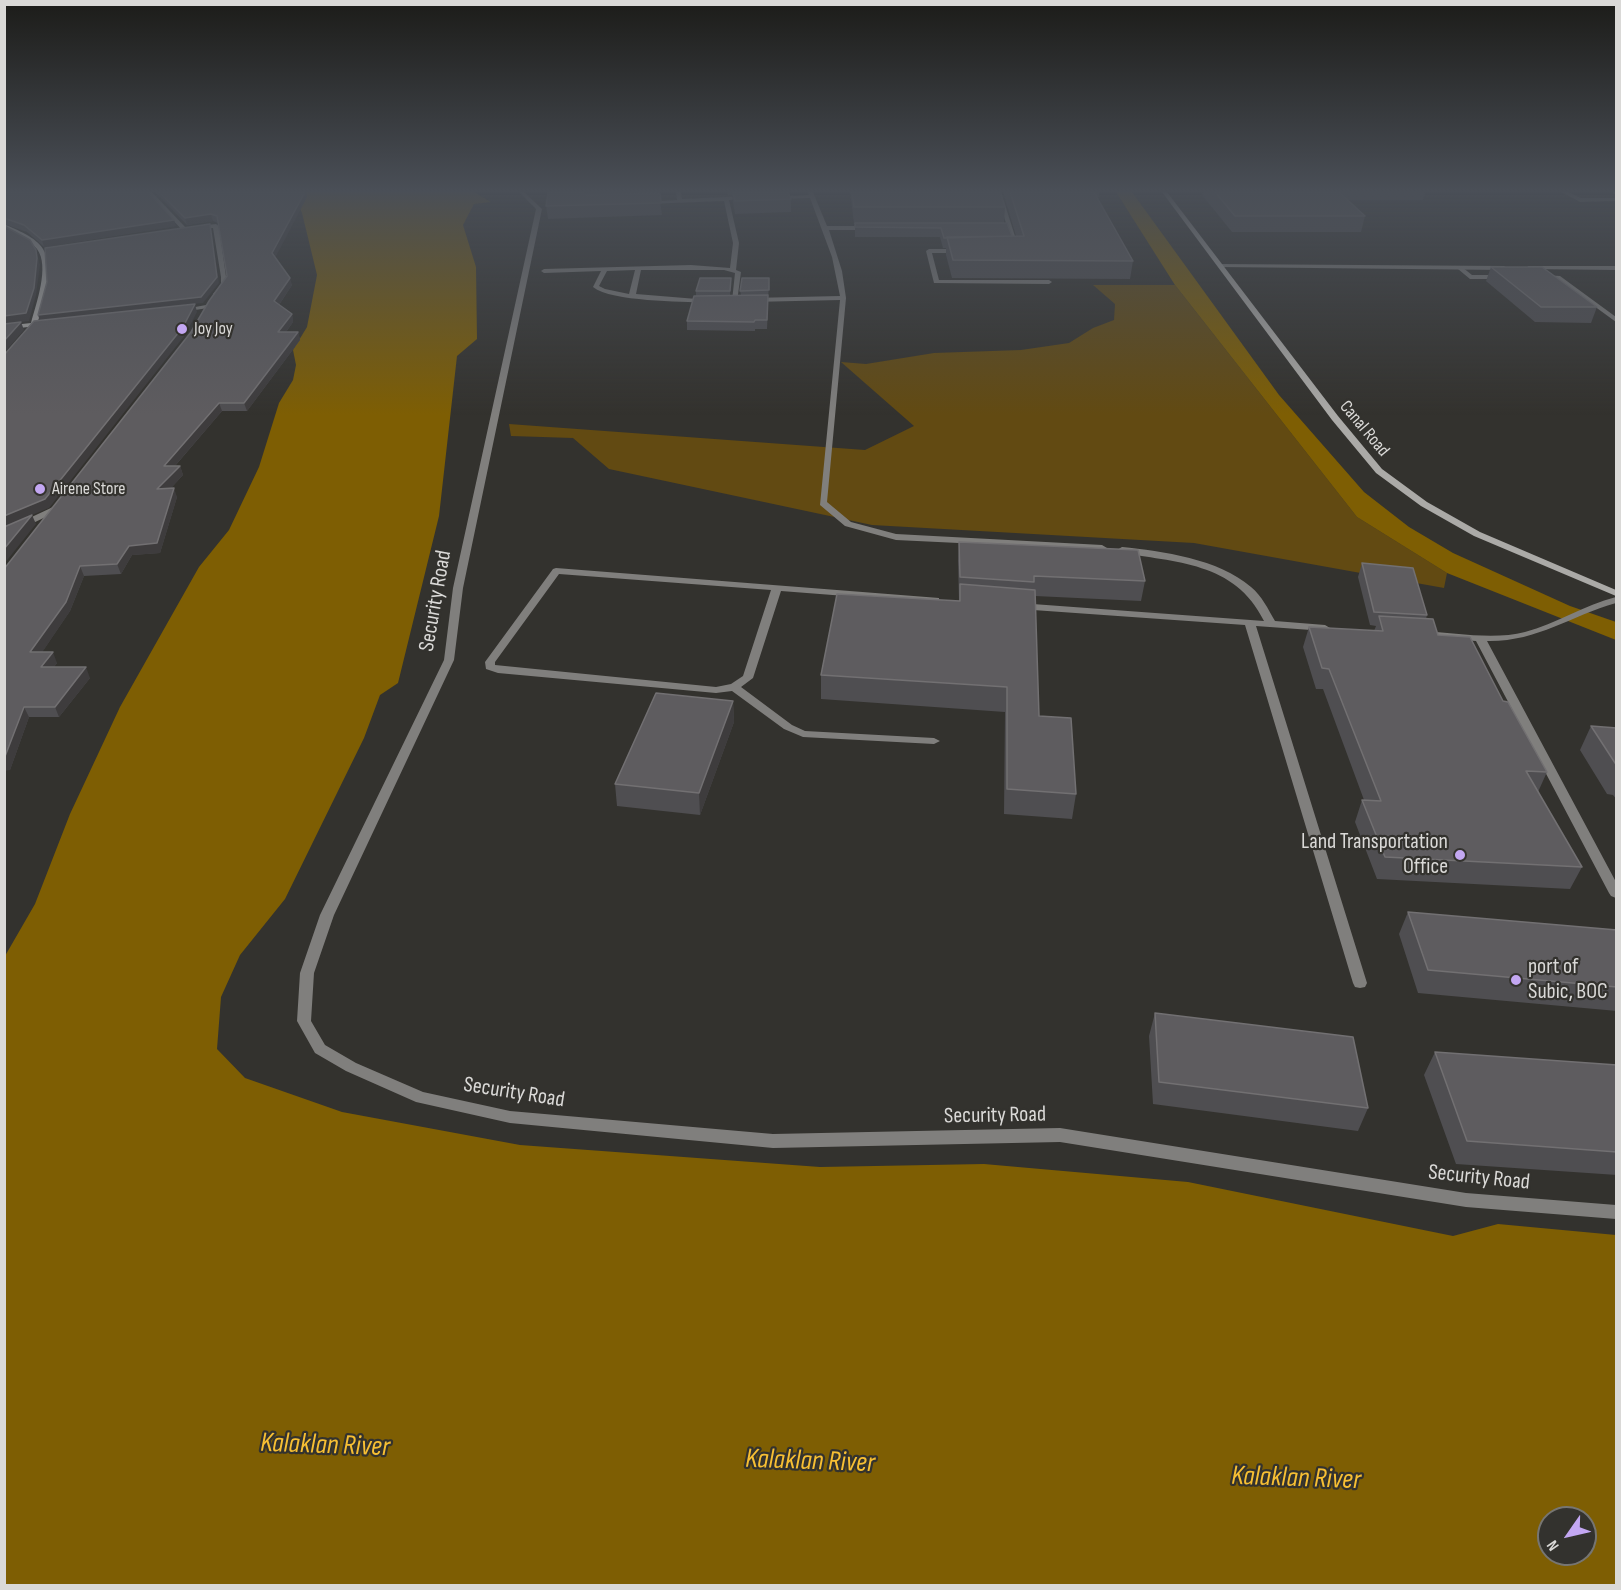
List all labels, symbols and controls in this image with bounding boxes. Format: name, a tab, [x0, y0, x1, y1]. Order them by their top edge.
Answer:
place label: Joy Joy	[194, 318, 233, 340]
marker: Joy Joy	[175, 322, 189, 336]
street label: Canal Road	[1334, 397, 1394, 461]
place label: Airene Store	[52, 478, 126, 500]
marker: Airene Store	[33, 482, 47, 496]
street label: Security Road	[414, 548, 458, 654]
place label: Land Transportation Office	[1301, 829, 1448, 880]
marker: Land Transportation Office	[1453, 848, 1467, 862]
place label: port of Subic, BOC	[1528, 954, 1608, 1005]
marker: port of Subic, BOC	[1509, 973, 1523, 987]
street label: Security Road	[462, 1072, 566, 1114]
street label: Security Road	[944, 1102, 1046, 1130]
street label: Security Road	[1427, 1160, 1531, 1196]
water label: Kalaklan River	[260, 1427, 390, 1465]
water label: Kalaklan River	[745, 1443, 875, 1481]
water label: Kalaklan River	[1231, 1460, 1361, 1498]
north arrow	[1537, 1506, 1597, 1566]
text: N	[1543, 1536, 1564, 1554]

